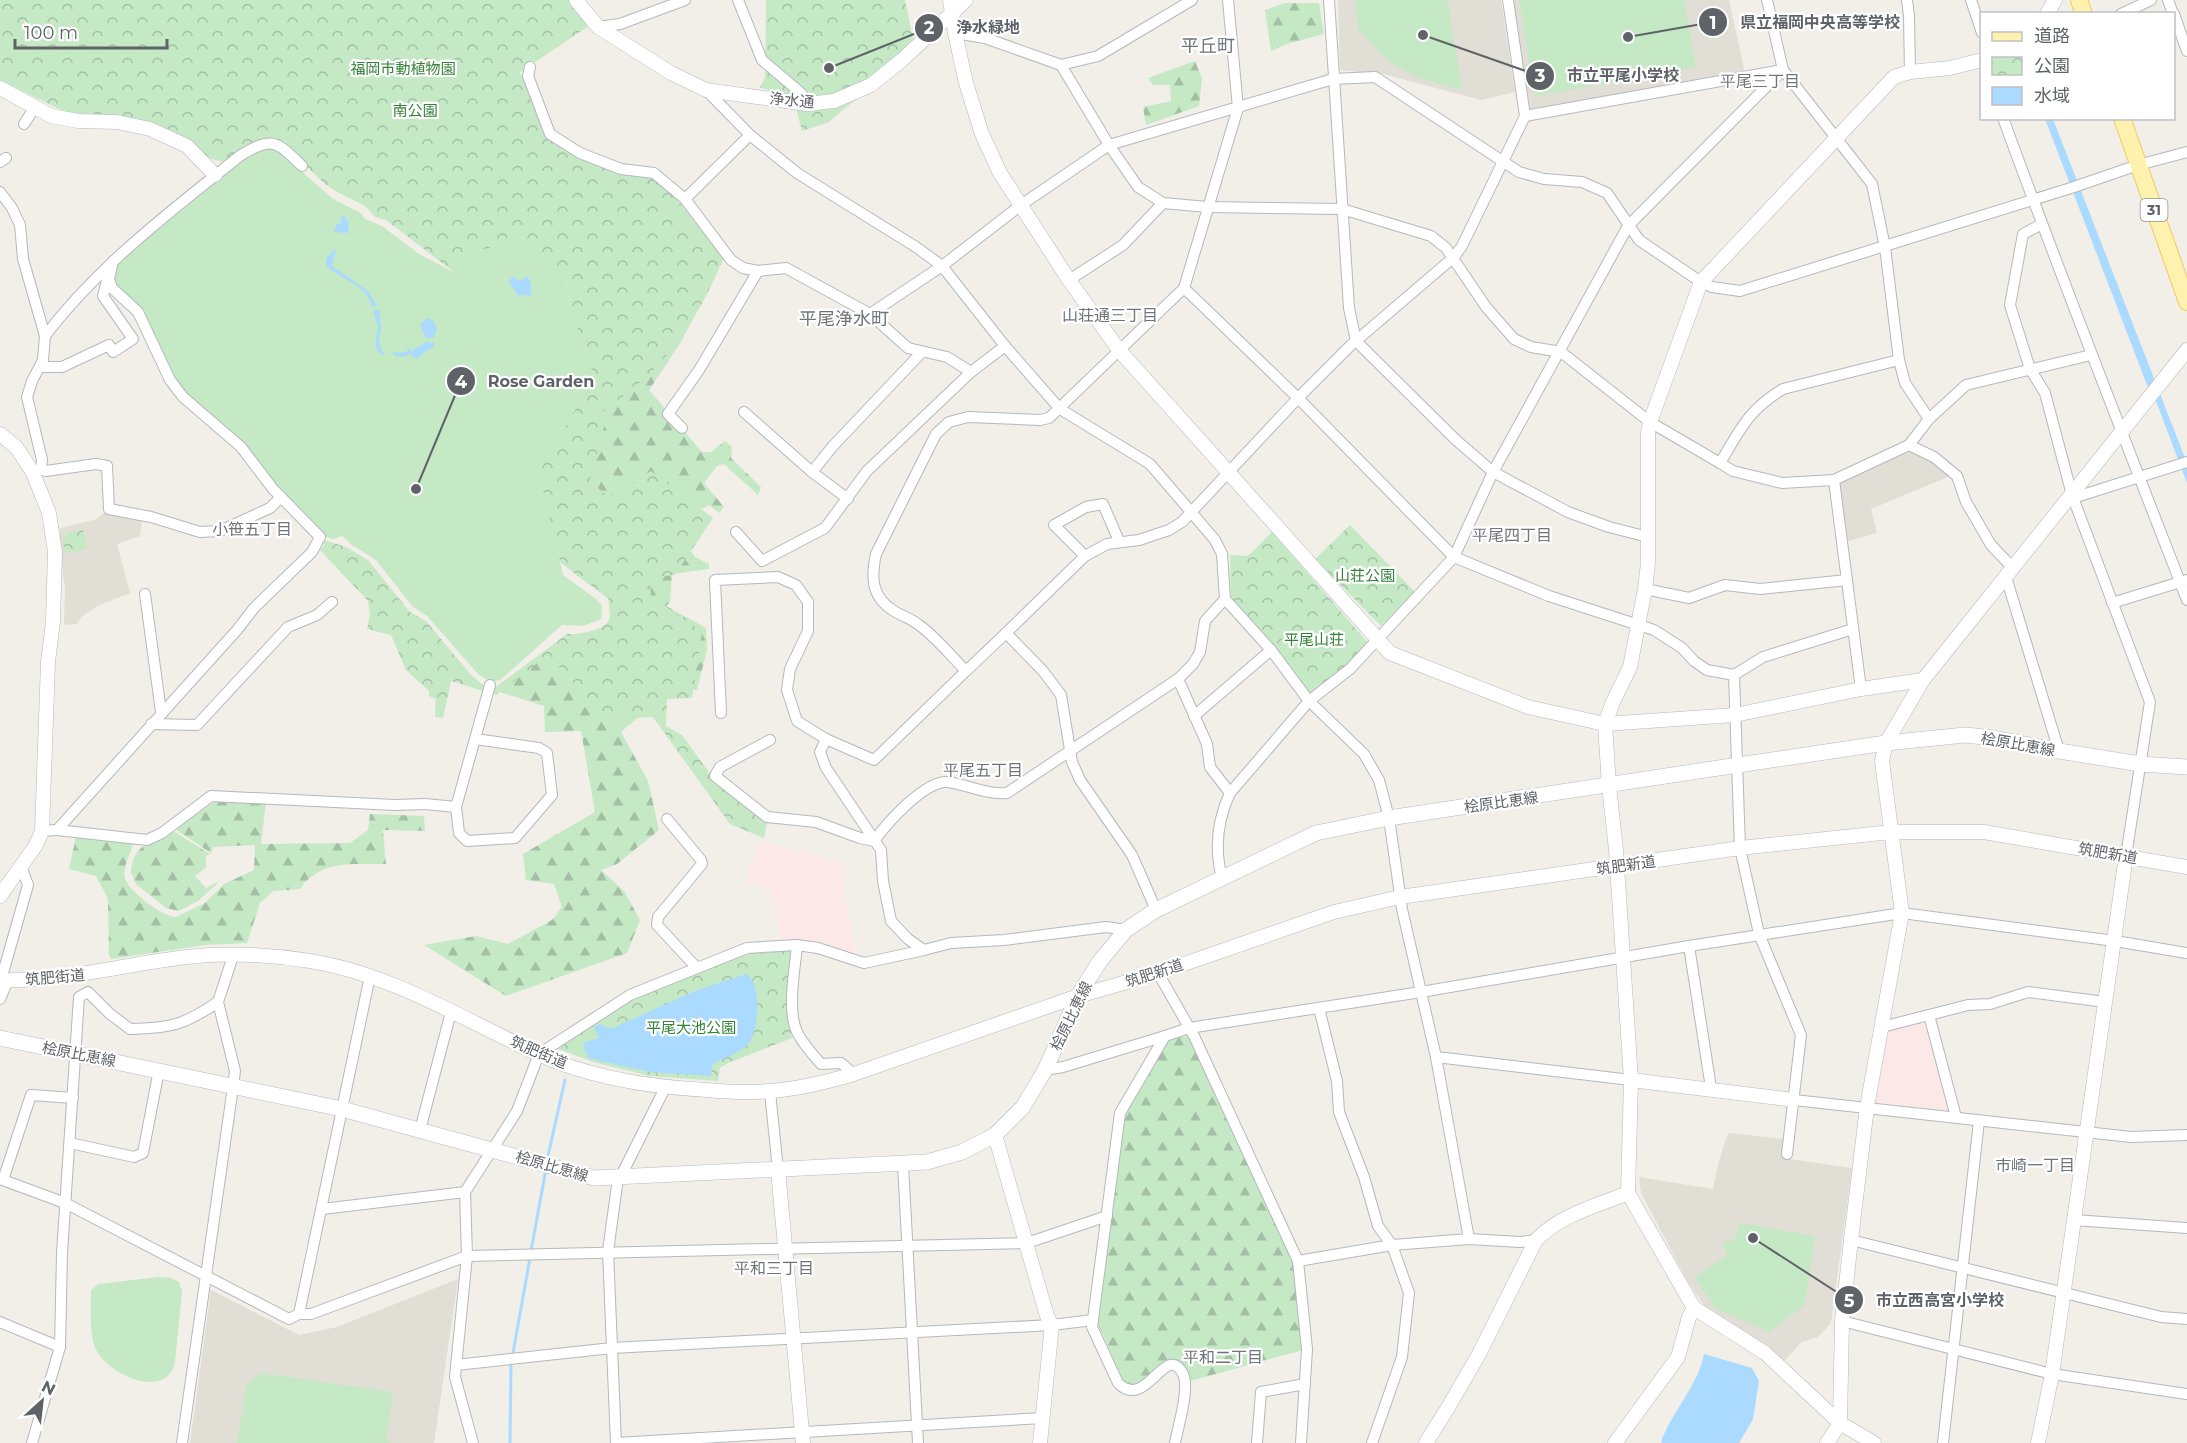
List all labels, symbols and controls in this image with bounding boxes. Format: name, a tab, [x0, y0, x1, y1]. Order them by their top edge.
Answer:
callout: 県立福岡中央高等学校	[1698, 5, 1912, 39]
callout: 浄水緑地	[914, 11, 1032, 45]
scale bar	[15, 12, 166, 50]
text: 1	[1709, 12, 1717, 34]
legend	[1980, 12, 2175, 120]
text: 県立福岡中央高等学校	[1740, 13, 1900, 32]
text: 2	[924, 17, 935, 39]
text: 浄水緑地	[956, 18, 1020, 37]
text: 100 m	[24, 22, 78, 44]
text: 道路	[2034, 25, 2070, 47]
district label: 平丘町	[1181, 35, 1235, 57]
text: 公園	[2034, 55, 2070, 77]
park label: 福岡市動植物園	[350, 59, 456, 78]
callout: 市立平尾小学校	[1525, 59, 1691, 93]
text: 3	[1534, 65, 1546, 87]
text: 市立平尾小学校	[1567, 66, 1679, 85]
district label: 平尾三丁目	[1720, 72, 1800, 91]
text: 水域	[2034, 85, 2070, 107]
street label: 浄水通	[769, 89, 815, 111]
park label: 南公園	[392, 101, 438, 120]
road number: 31	[2140, 199, 2168, 221]
district label: 山荘通三丁目	[1062, 306, 1158, 325]
district label: 平尾浄水町	[799, 308, 889, 330]
callout: Rose Garden	[446, 364, 606, 398]
text: 4	[455, 371, 468, 393]
text: Rose Garden	[488, 372, 594, 391]
district label: 小笹五丁目	[212, 520, 292, 539]
district label: 平尾四丁目	[1472, 526, 1552, 545]
park label: 山荘公園	[1335, 566, 1395, 585]
park label: 平尾山荘	[1284, 630, 1344, 649]
street label: 桧原比恵線	[1979, 728, 2057, 760]
district label: 平尾五丁目	[943, 761, 1023, 780]
street label: 桧原比恵線	[1463, 787, 1539, 817]
street label: 筑肥新道	[2077, 838, 2139, 868]
street label: 筑肥新道	[1595, 851, 1657, 879]
street label: 筑肥新道	[1123, 955, 1185, 991]
street label: 筑肥街道	[24, 965, 86, 989]
street label: 桧原比恵線	[1046, 978, 1096, 1054]
park label: 平尾大池公園	[646, 1018, 736, 1037]
street label: 筑肥街道	[508, 1032, 570, 1072]
street label: 桧原比恵線	[40, 1038, 118, 1070]
street label: 桧原比恵線	[513, 1147, 591, 1185]
district label: 市崎一丁目	[1995, 1156, 2075, 1175]
district label: 平和三丁目	[734, 1259, 814, 1278]
callout: 市立西高宮小学校	[1834, 1283, 2016, 1317]
text: 5	[1844, 1290, 1855, 1312]
text: 市立西高宮小学校	[1876, 1291, 2004, 1310]
district label: 平和二丁目	[1183, 1348, 1263, 1367]
north arrow	[12, 1371, 72, 1431]
text: N	[39, 1377, 59, 1399]

